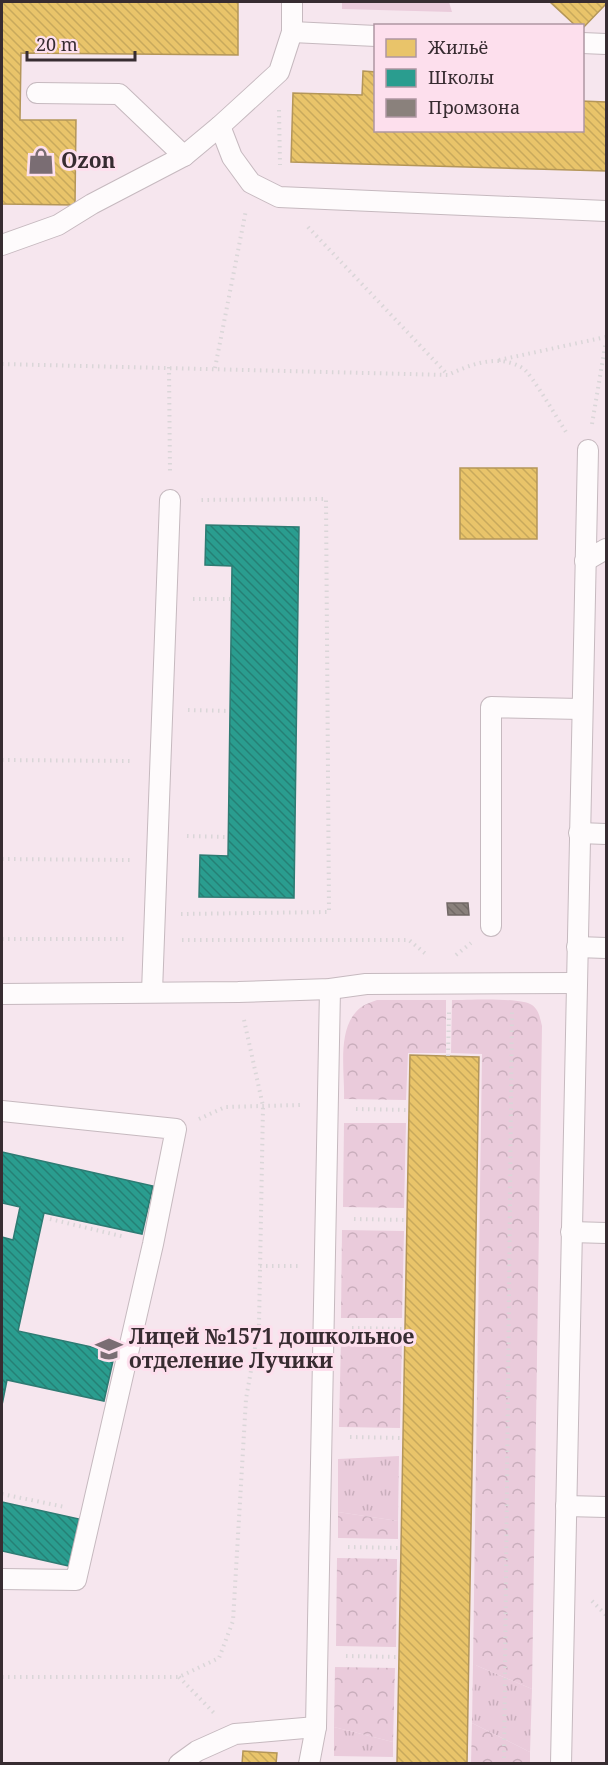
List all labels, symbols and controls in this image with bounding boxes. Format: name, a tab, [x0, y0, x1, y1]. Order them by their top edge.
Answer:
scale bar	[27, 24, 135, 62]
legend	[374, 24, 584, 132]
text: 20 m	[36, 32, 78, 56]
text: Жильё	[427, 35, 488, 59]
text: Школы	[428, 65, 494, 89]
text: Промзона	[428, 95, 520, 119]
shop icon: Ozon	[26, 146, 56, 176]
place label: Ozon	[61, 146, 116, 174]
place label: Лицей №1571 дошкольное отделение Лучики	[129, 1322, 415, 1374]
school or university icon: Лицей №1571 дошкольное отделение Лучики	[94, 1334, 124, 1364]

